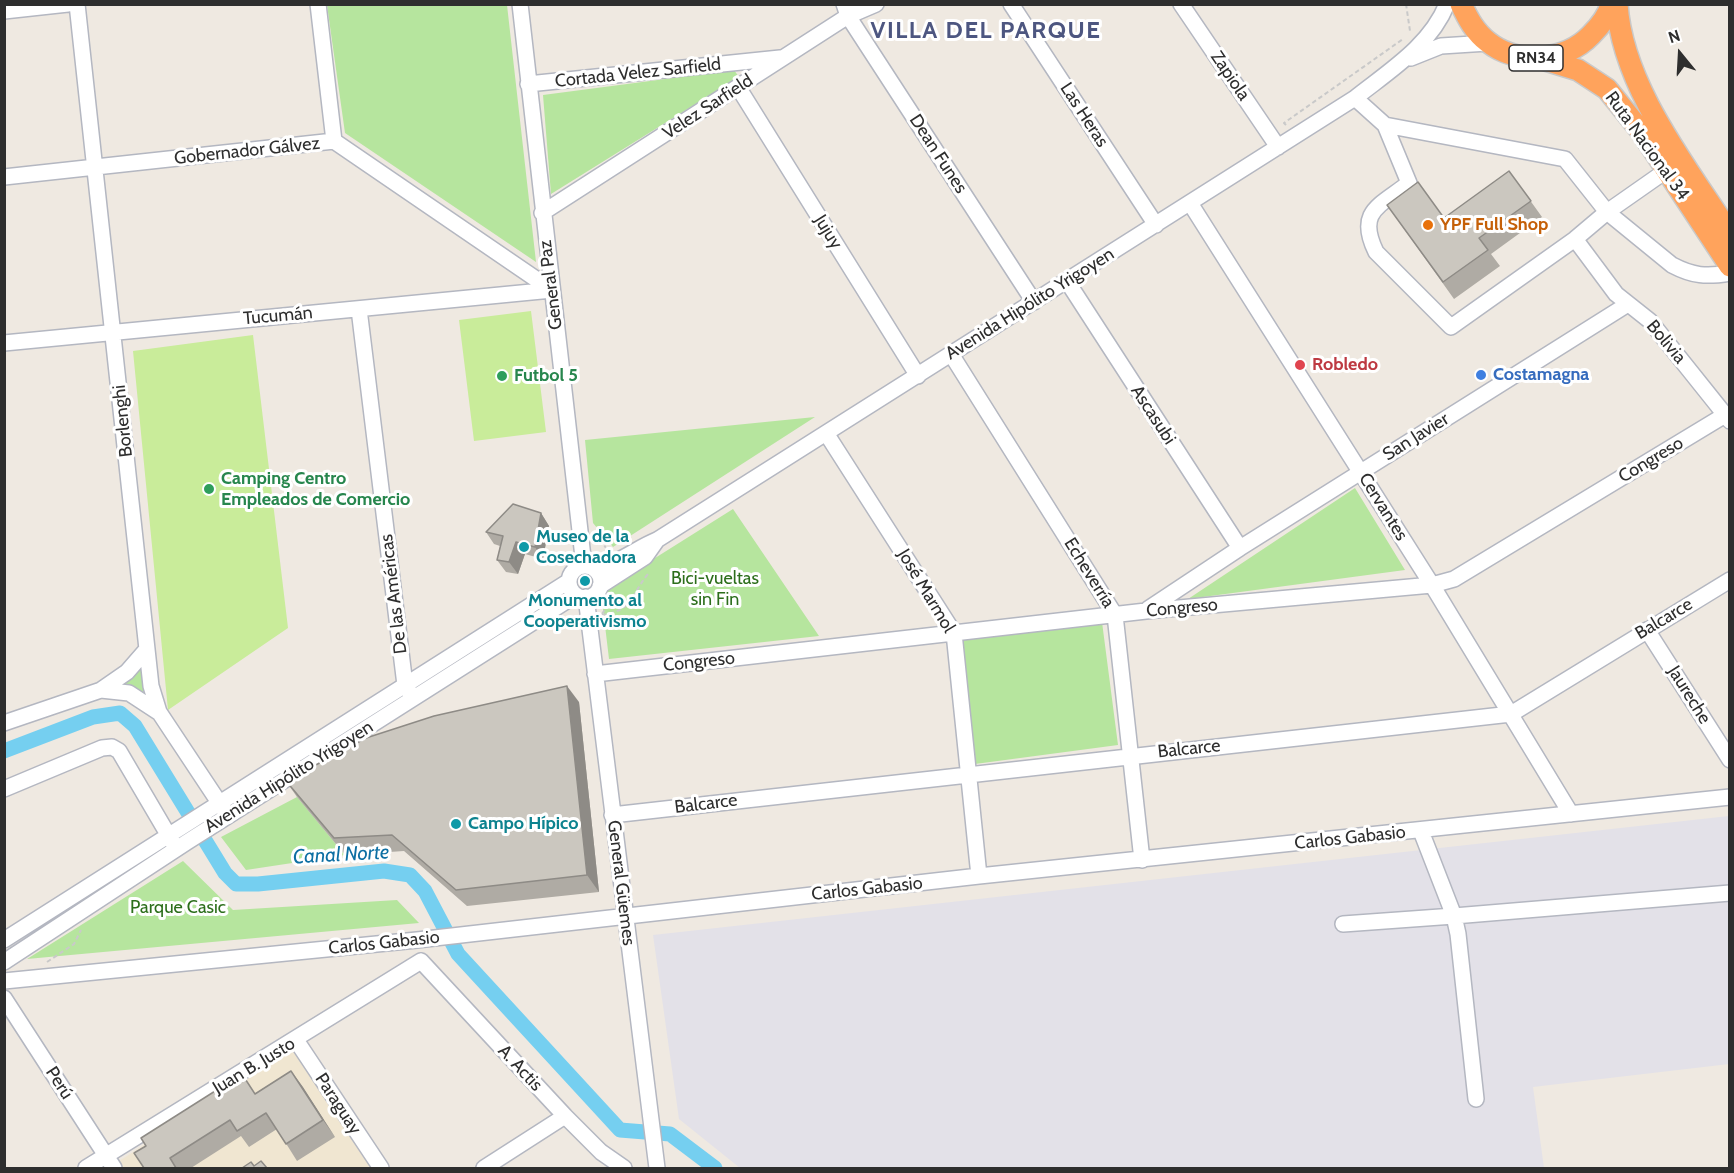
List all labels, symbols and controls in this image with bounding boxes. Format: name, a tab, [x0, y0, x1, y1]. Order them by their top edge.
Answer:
district label: VILLA DEL PARQUE	[871, 17, 1101, 45]
north arrow	[1650, 24, 1710, 84]
text: N	[1666, 26, 1683, 47]
road number: RN34	[1509, 45, 1563, 71]
street label: Zapiola	[1206, 47, 1254, 105]
street label: Cortada Velez Sarfield	[554, 54, 722, 92]
street label: Velez Sarfield	[659, 70, 757, 144]
street label: Las Heras	[1055, 79, 1113, 151]
street label: Ruta Nacional 34	[1600, 87, 1694, 205]
street label: Dean Funes	[904, 110, 972, 198]
street label: Gobernador Gálvez	[173, 133, 321, 169]
street label: Jujuy	[809, 211, 847, 253]
place label: YPF Full Shop	[1440, 214, 1548, 236]
marker: YPF Full Shop	[1421, 218, 1435, 232]
street label: General Paz	[535, 239, 567, 331]
street label: Avenida Hipólito Yrigoyen	[942, 243, 1118, 365]
street label: Tucumán	[242, 302, 314, 330]
street label: Bolivia	[1642, 316, 1690, 368]
place label: Robledo	[1312, 354, 1378, 376]
marker: Robledo	[1293, 358, 1307, 372]
place label: Costamagna	[1493, 364, 1589, 386]
place label: Futbol 5	[514, 365, 578, 387]
marker: Costamagna	[1474, 368, 1488, 382]
marker: Futbol 5	[495, 369, 509, 383]
street label: Ascasubi	[1126, 381, 1180, 449]
street label: Borlenghi	[108, 384, 138, 458]
street label: San Javier	[1379, 408, 1453, 466]
street label: Congreso	[1615, 432, 1687, 488]
place label: Camping Centro Empleados de Comercio	[221, 468, 410, 510]
street label: Cervantes	[1354, 469, 1412, 545]
marker: Camping Centro Empleados de Comercio	[202, 482, 216, 496]
place label: Museo de la Cosechadora	[536, 526, 636, 568]
street label: De las Américas	[376, 533, 412, 655]
street label: Echeverría	[1059, 534, 1119, 612]
marker: Museo de la Cosechadora	[517, 540, 531, 554]
street label: José Marmol	[893, 545, 959, 637]
park label: Bici-vueltas sin Fin	[671, 568, 759, 610]
marker: Monumento al Cooperativismo	[578, 574, 592, 588]
place label: Monumento al Cooperativismo	[524, 590, 646, 632]
street label: Congreso	[1145, 594, 1219, 622]
street label: Balcarce	[1631, 594, 1697, 644]
street label: Congreso	[662, 648, 736, 676]
street label: Jaureche	[1663, 662, 1715, 728]
street label: Avenida Hipólito Yrigoyen	[201, 716, 377, 838]
street label: Balcarce	[1157, 735, 1221, 763]
street label: Balcarce	[673, 789, 739, 819]
place label: Campo Hípico	[468, 813, 578, 835]
marker: Campo Hípico	[449, 817, 463, 831]
street label: General Güemes	[603, 819, 639, 947]
street label: Carlos Gabasio	[1293, 821, 1407, 855]
water label: Canal Norte	[292, 840, 390, 870]
street label: Carlos Gabasio	[810, 872, 924, 906]
park label: Parque Casic	[130, 897, 226, 919]
street label: Carlos Gabasio	[327, 926, 441, 960]
street label: Juan B. Justo	[209, 1033, 299, 1099]
street label: A. Actis	[493, 1040, 547, 1096]
street label: Perú	[41, 1063, 77, 1103]
street label: Paraguay	[310, 1069, 366, 1139]

